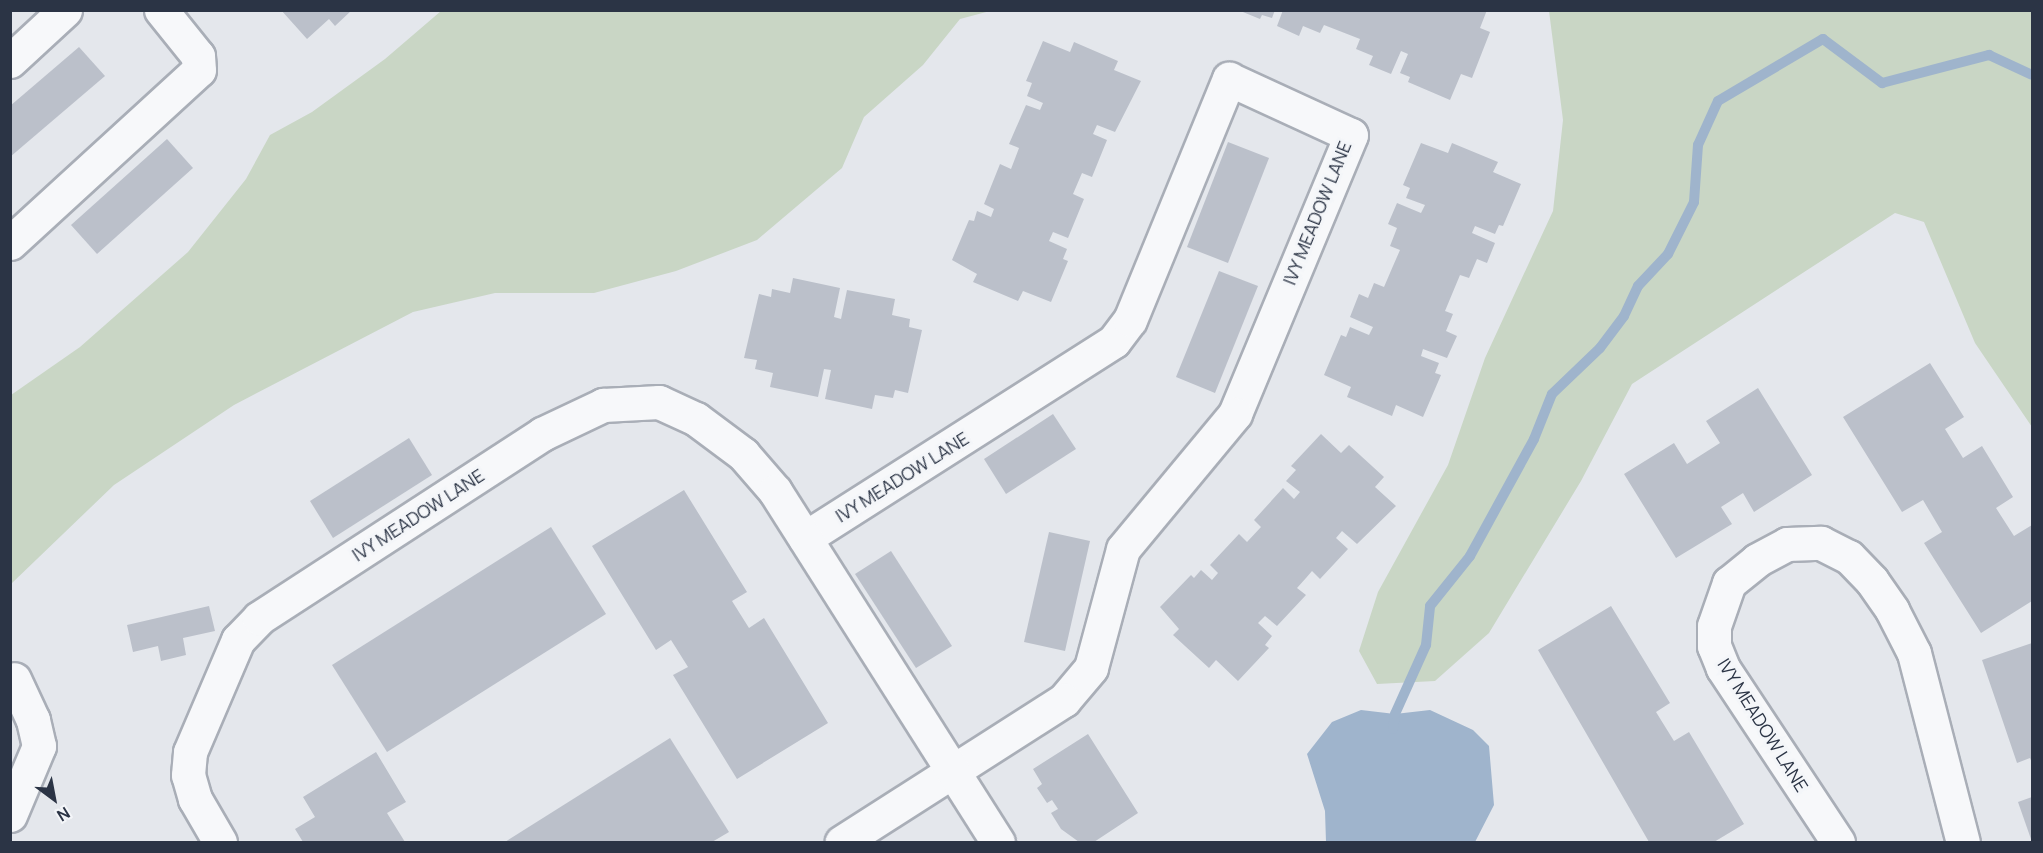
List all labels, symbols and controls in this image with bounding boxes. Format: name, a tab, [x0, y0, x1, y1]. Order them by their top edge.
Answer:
street label: IVY MEADOW LANE	[1278, 138, 1356, 288]
street label: IVY MEADOW LANE	[831, 427, 973, 527]
street label: IVY MEADOW LANE	[348, 464, 488, 566]
street label: IVY MEADOW LANE	[1713, 654, 1813, 796]
north arrow	[24, 769, 84, 829]
text: N	[53, 802, 74, 827]

